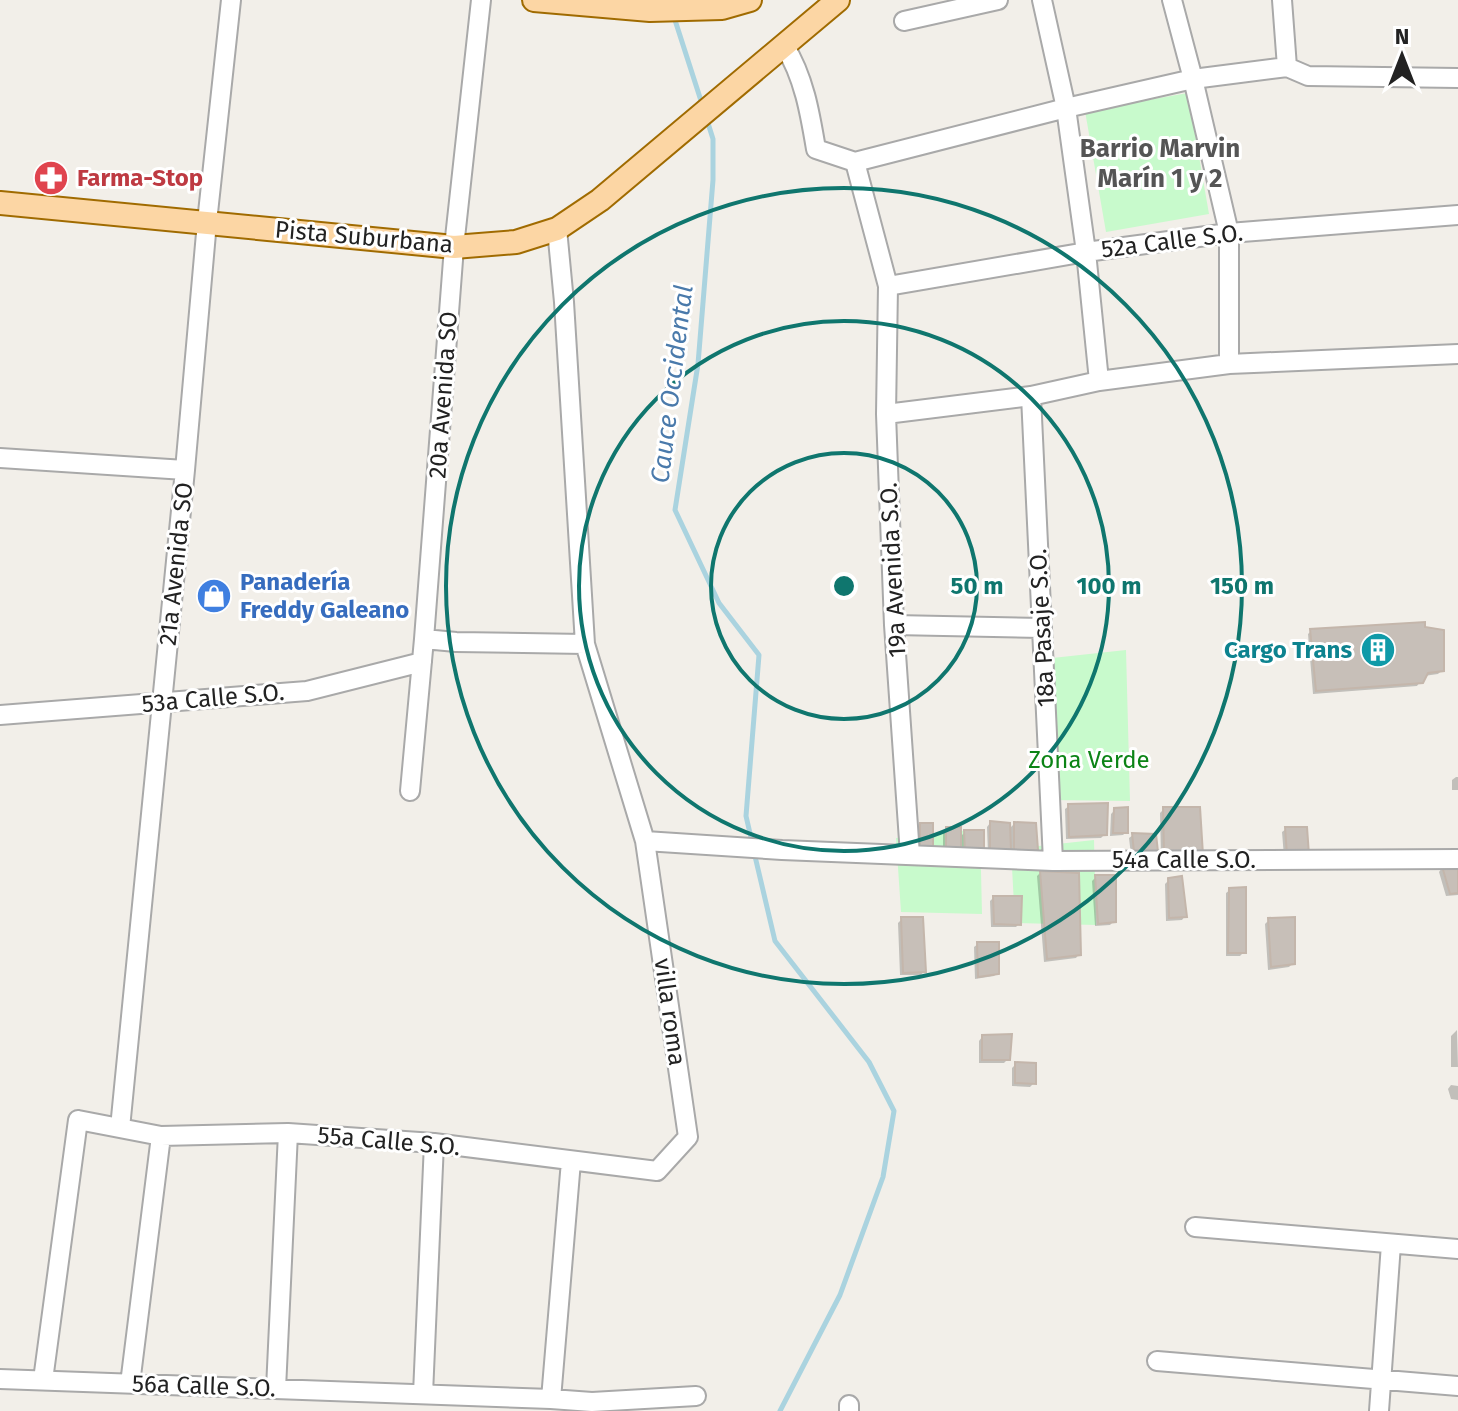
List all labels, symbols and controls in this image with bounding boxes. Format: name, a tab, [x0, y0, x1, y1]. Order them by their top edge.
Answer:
north arrow	[1362, 16, 1442, 96]
text: N	[1395, 23, 1409, 50]
district label: Barrio Marvin Marín 1 y 2	[1080, 133, 1240, 194]
pharmacy icon: Farma-Stop	[32, 159, 70, 197]
place label: Farma-Stop	[77, 164, 203, 192]
street label: Pista Suburbana	[274, 215, 454, 259]
street label: 52a Calle S.O.	[1100, 218, 1244, 264]
water label: Cauce Occidental	[644, 283, 700, 485]
street label: 20a Avenida SO	[423, 310, 463, 480]
street label: 21a Avenida SO	[154, 481, 198, 647]
street label: 19a Avenida S.O.	[874, 482, 912, 658]
street label: 18a Pasaje S.O.	[1024, 548, 1060, 708]
place label: Panadería Freddy Galeano	[240, 568, 409, 624]
centre of rings	[830, 572, 858, 600]
text: 50 m	[951, 572, 1003, 600]
text: 100 m	[1076, 572, 1142, 600]
text: 150 m	[1210, 572, 1274, 600]
shop icon: Panadería Freddy Galeano	[195, 577, 233, 615]
building icon: Cargo Trans	[1359, 631, 1397, 669]
place label: Cargo Trans	[1224, 636, 1352, 664]
street label: 53a Calle S.O.	[141, 678, 285, 718]
park label: Zona Verde	[1028, 746, 1150, 774]
street label: 54a Calle S.O.	[1112, 846, 1256, 874]
street label: villa roma	[649, 957, 691, 1067]
street label: 55a Calle S.O.	[317, 1121, 461, 1161]
street label: 56a Calle S.O.	[132, 1369, 276, 1403]

